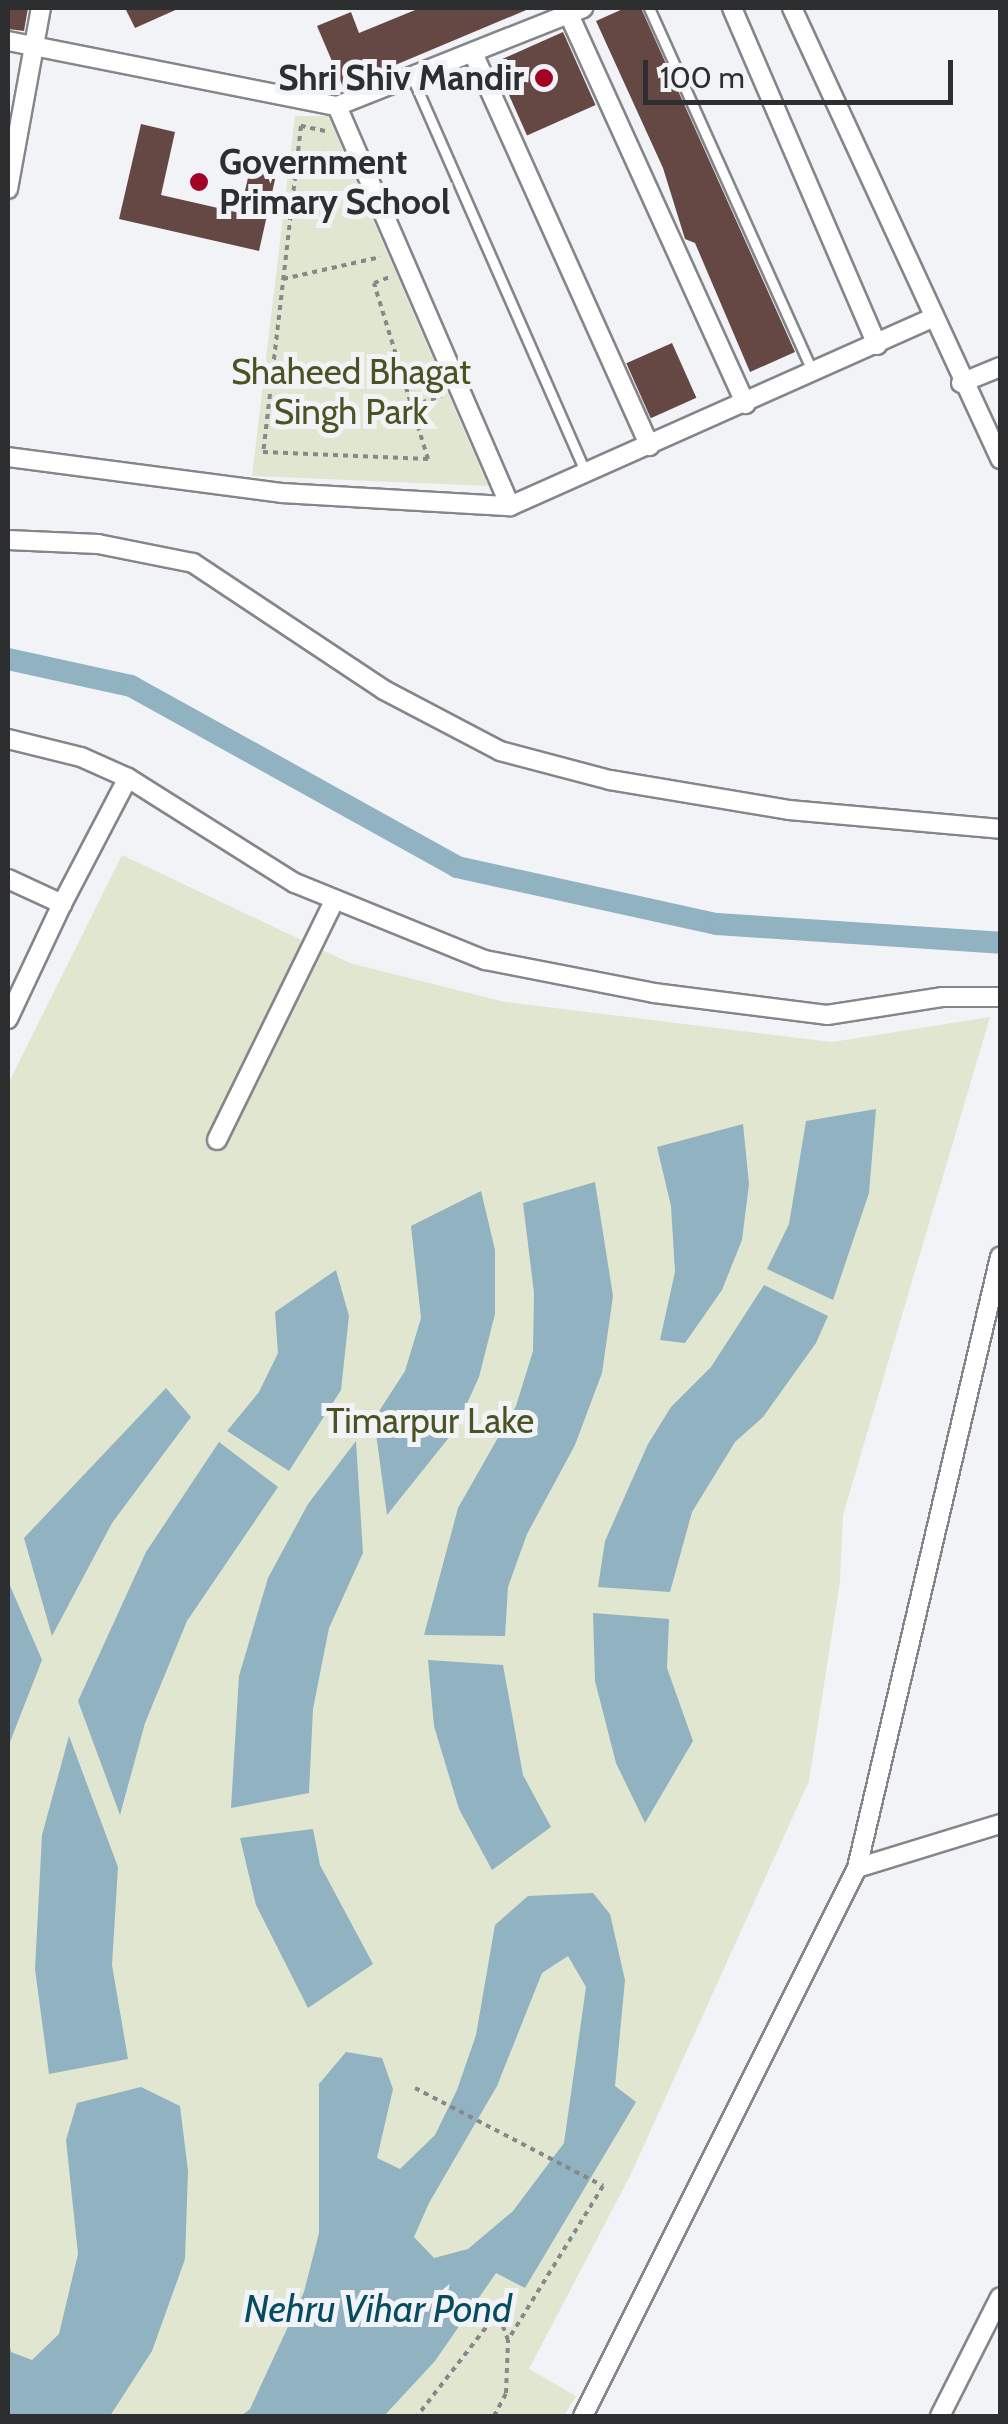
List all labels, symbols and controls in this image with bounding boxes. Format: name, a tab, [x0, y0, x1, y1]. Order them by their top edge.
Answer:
scale bar	[648, 40, 958, 102]
place label: Shri Shiv Mandir	[278, 57, 524, 99]
text: 100 m	[660, 59, 745, 96]
marker: Shri Shiv Mandir	[533, 67, 555, 89]
place label: Government Primary School	[219, 141, 450, 223]
marker: Government Primary School	[188, 171, 210, 193]
park label: Shaheed Bhagat Singh Park	[231, 351, 471, 433]
park label: Timarpur Lake	[326, 1400, 534, 1442]
water label: Nehru Vihar Pond	[244, 2286, 512, 2332]

